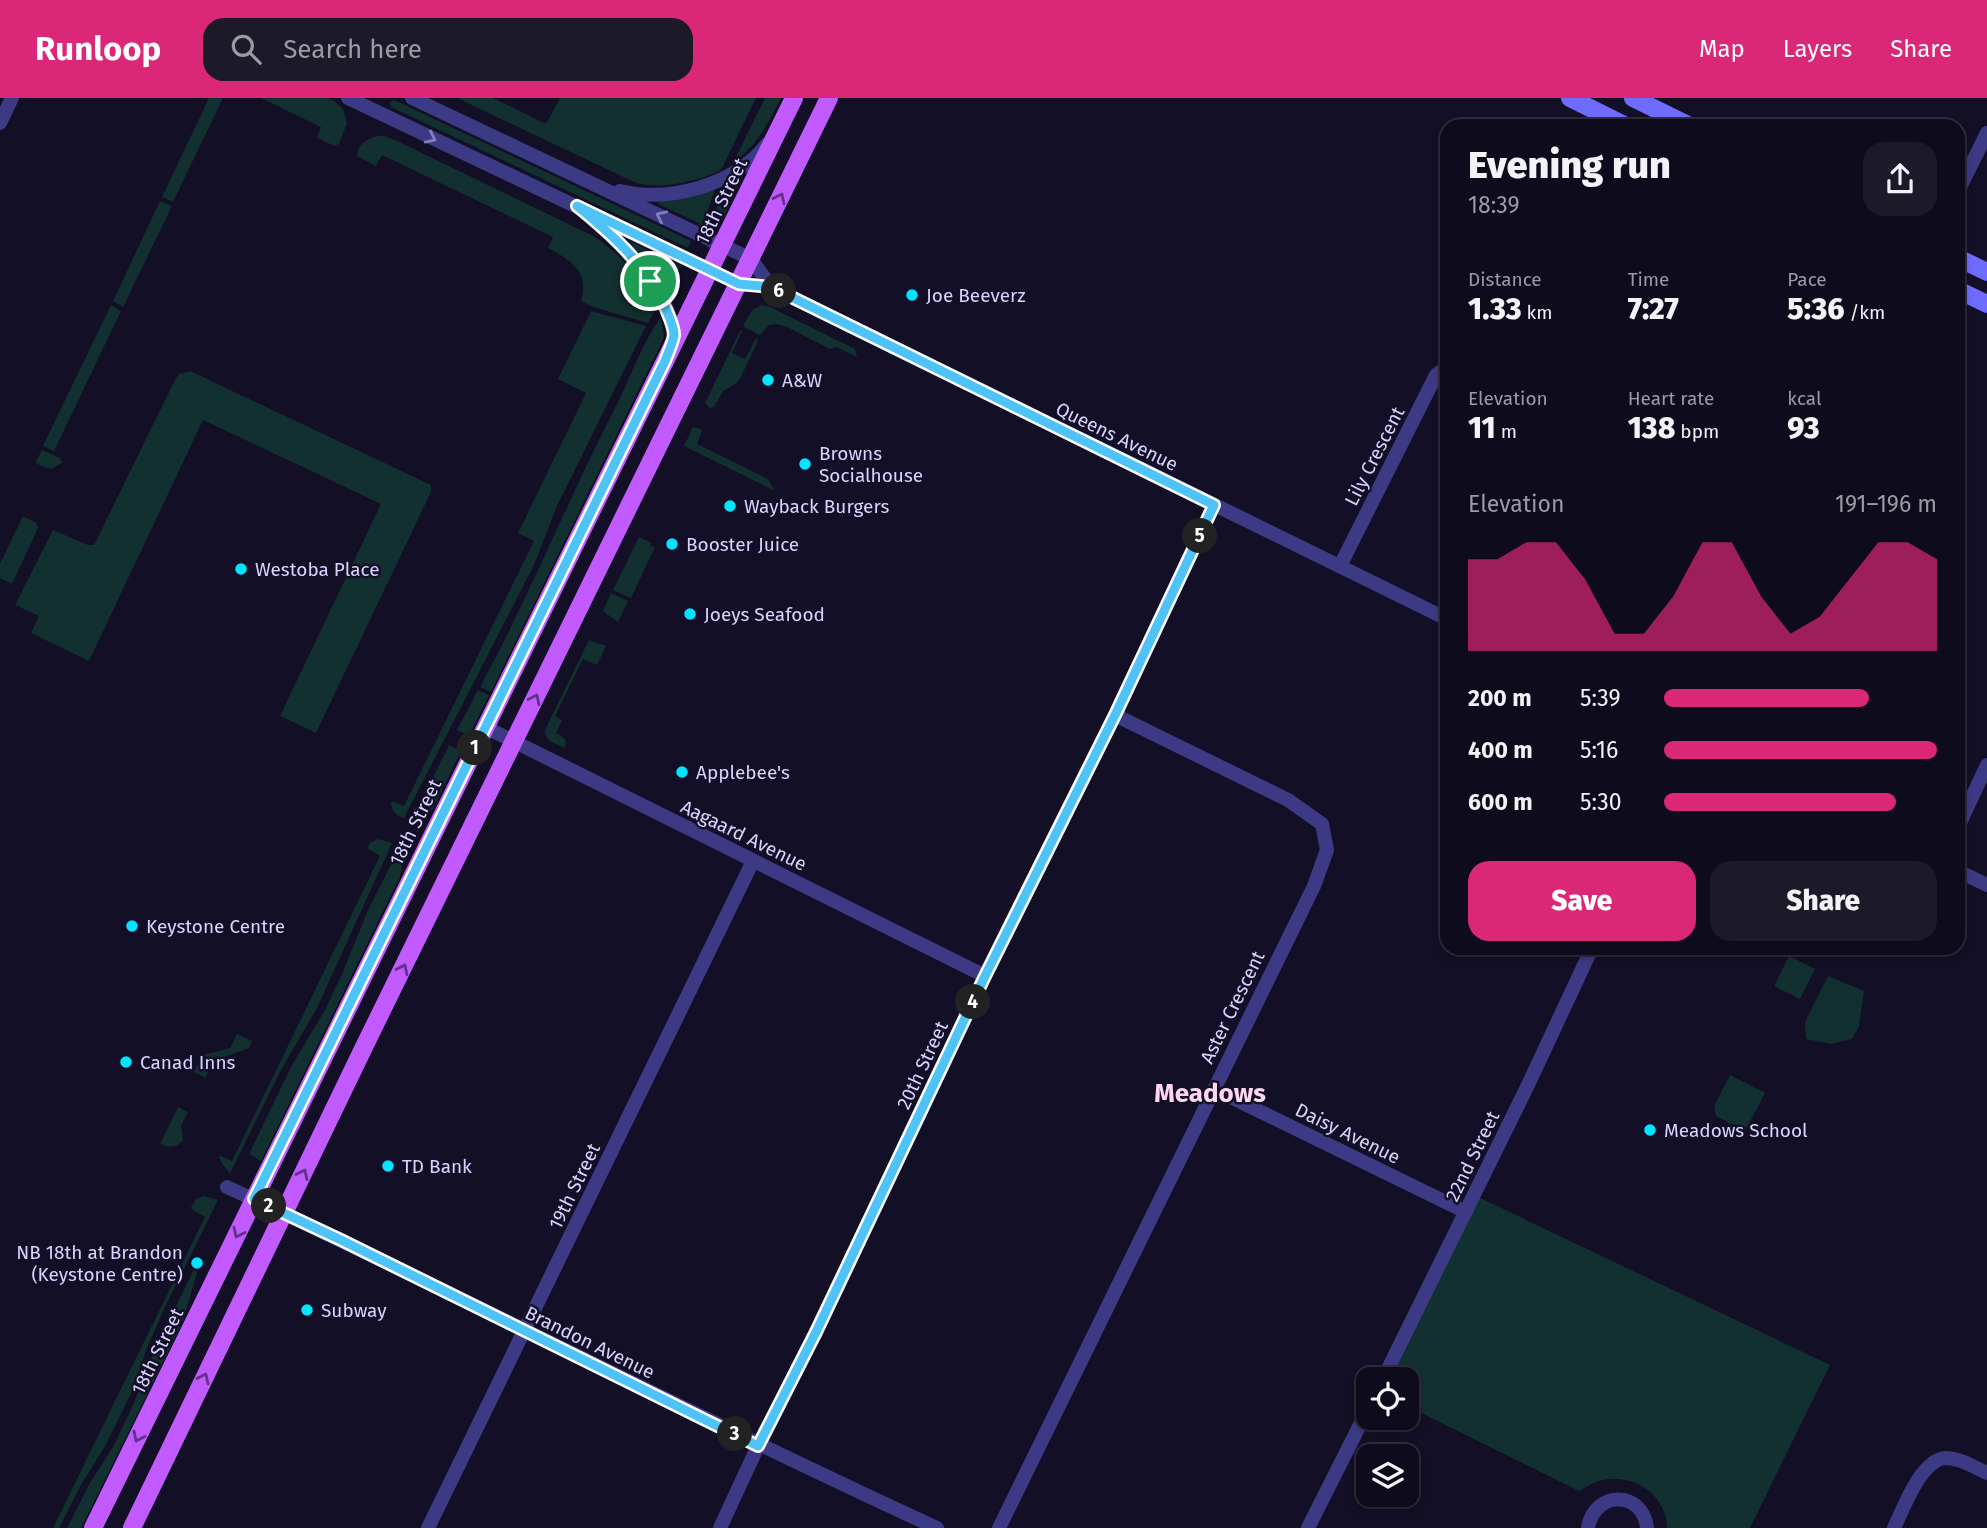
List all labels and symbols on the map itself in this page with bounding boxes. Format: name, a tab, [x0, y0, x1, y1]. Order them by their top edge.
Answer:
one-way arrow	[424, 129, 436, 143]
street label: 18th Street	[691, 154, 752, 248]
one-way arrow	[772, 193, 786, 205]
one-way arrow	[656, 211, 668, 225]
pin	[620, 251, 680, 311]
pin: 6	[762, 274, 796, 308]
place label: Joe Beeverz	[926, 284, 1026, 307]
marker: Joe Beeverz	[904, 287, 920, 303]
place label: A&W	[782, 369, 822, 392]
marker: A&W	[760, 372, 776, 388]
street label: Queens Avenue	[1052, 397, 1182, 476]
street label: Lily Crescent	[1340, 403, 1409, 510]
place label: Browns Socialhouse	[819, 442, 923, 487]
marker: Browns Socialhouse	[797, 456, 813, 472]
place label: Wayback Burgers	[744, 495, 889, 518]
marker: Wayback Burgers	[722, 498, 738, 514]
pin: 5	[1182, 518, 1218, 554]
place label: Booster Juice	[686, 533, 799, 556]
marker: Booster Juice	[664, 536, 680, 552]
place label: Westoba Place	[255, 558, 380, 581]
marker: Westoba Place	[233, 561, 249, 577]
place label: Joeys Seafood	[704, 603, 825, 626]
marker: Joeys Seafood	[682, 606, 698, 622]
one-way arrow	[527, 694, 541, 706]
pin: 1	[458, 730, 492, 766]
place label: Applebee's	[696, 761, 790, 784]
marker: Applebee's	[674, 764, 690, 780]
street label: 18th Street	[385, 775, 446, 869]
street label: Aagaard Avenue	[677, 795, 811, 876]
place label: Keystone Centre	[146, 915, 285, 938]
marker: Keystone Centre	[124, 918, 140, 934]
street label: Aster Crescent	[1195, 947, 1270, 1067]
one-way arrow	[394, 964, 408, 976]
pin: 4	[956, 984, 990, 1020]
street label: 20th Street	[892, 1017, 953, 1113]
place label: Canad Inns	[140, 1051, 236, 1074]
marker: Canad Inns	[118, 1054, 134, 1070]
district label: Meadows	[1154, 1078, 1266, 1109]
street label: Daisy Avenue	[1292, 1098, 1404, 1169]
street label: 22nd Street	[1441, 1107, 1504, 1205]
place label: Meadows School	[1664, 1119, 1808, 1142]
marker: Meadows School	[1642, 1122, 1658, 1138]
street label: 19th Street	[544, 1139, 605, 1233]
place label: TD Bank	[402, 1155, 472, 1178]
marker: TD Bank	[380, 1158, 396, 1174]
one-way arrow	[295, 1168, 309, 1181]
pin: 2	[252, 1188, 286, 1224]
one-way arrow	[232, 1226, 246, 1238]
place label: NB 18th at Brandon (Keystone Centre)	[16, 1241, 183, 1286]
marker: NB 18th at Brandon (Keystone Centre)	[189, 1255, 205, 1271]
place label: Subway	[321, 1299, 387, 1322]
street label: Brandon Avenue	[521, 1301, 658, 1384]
marker: Subway	[299, 1302, 315, 1318]
street label: 18th Street	[127, 1304, 188, 1398]
one-way arrow	[196, 1373, 210, 1385]
pin: 3	[718, 1416, 752, 1452]
one-way arrow	[132, 1430, 146, 1442]

